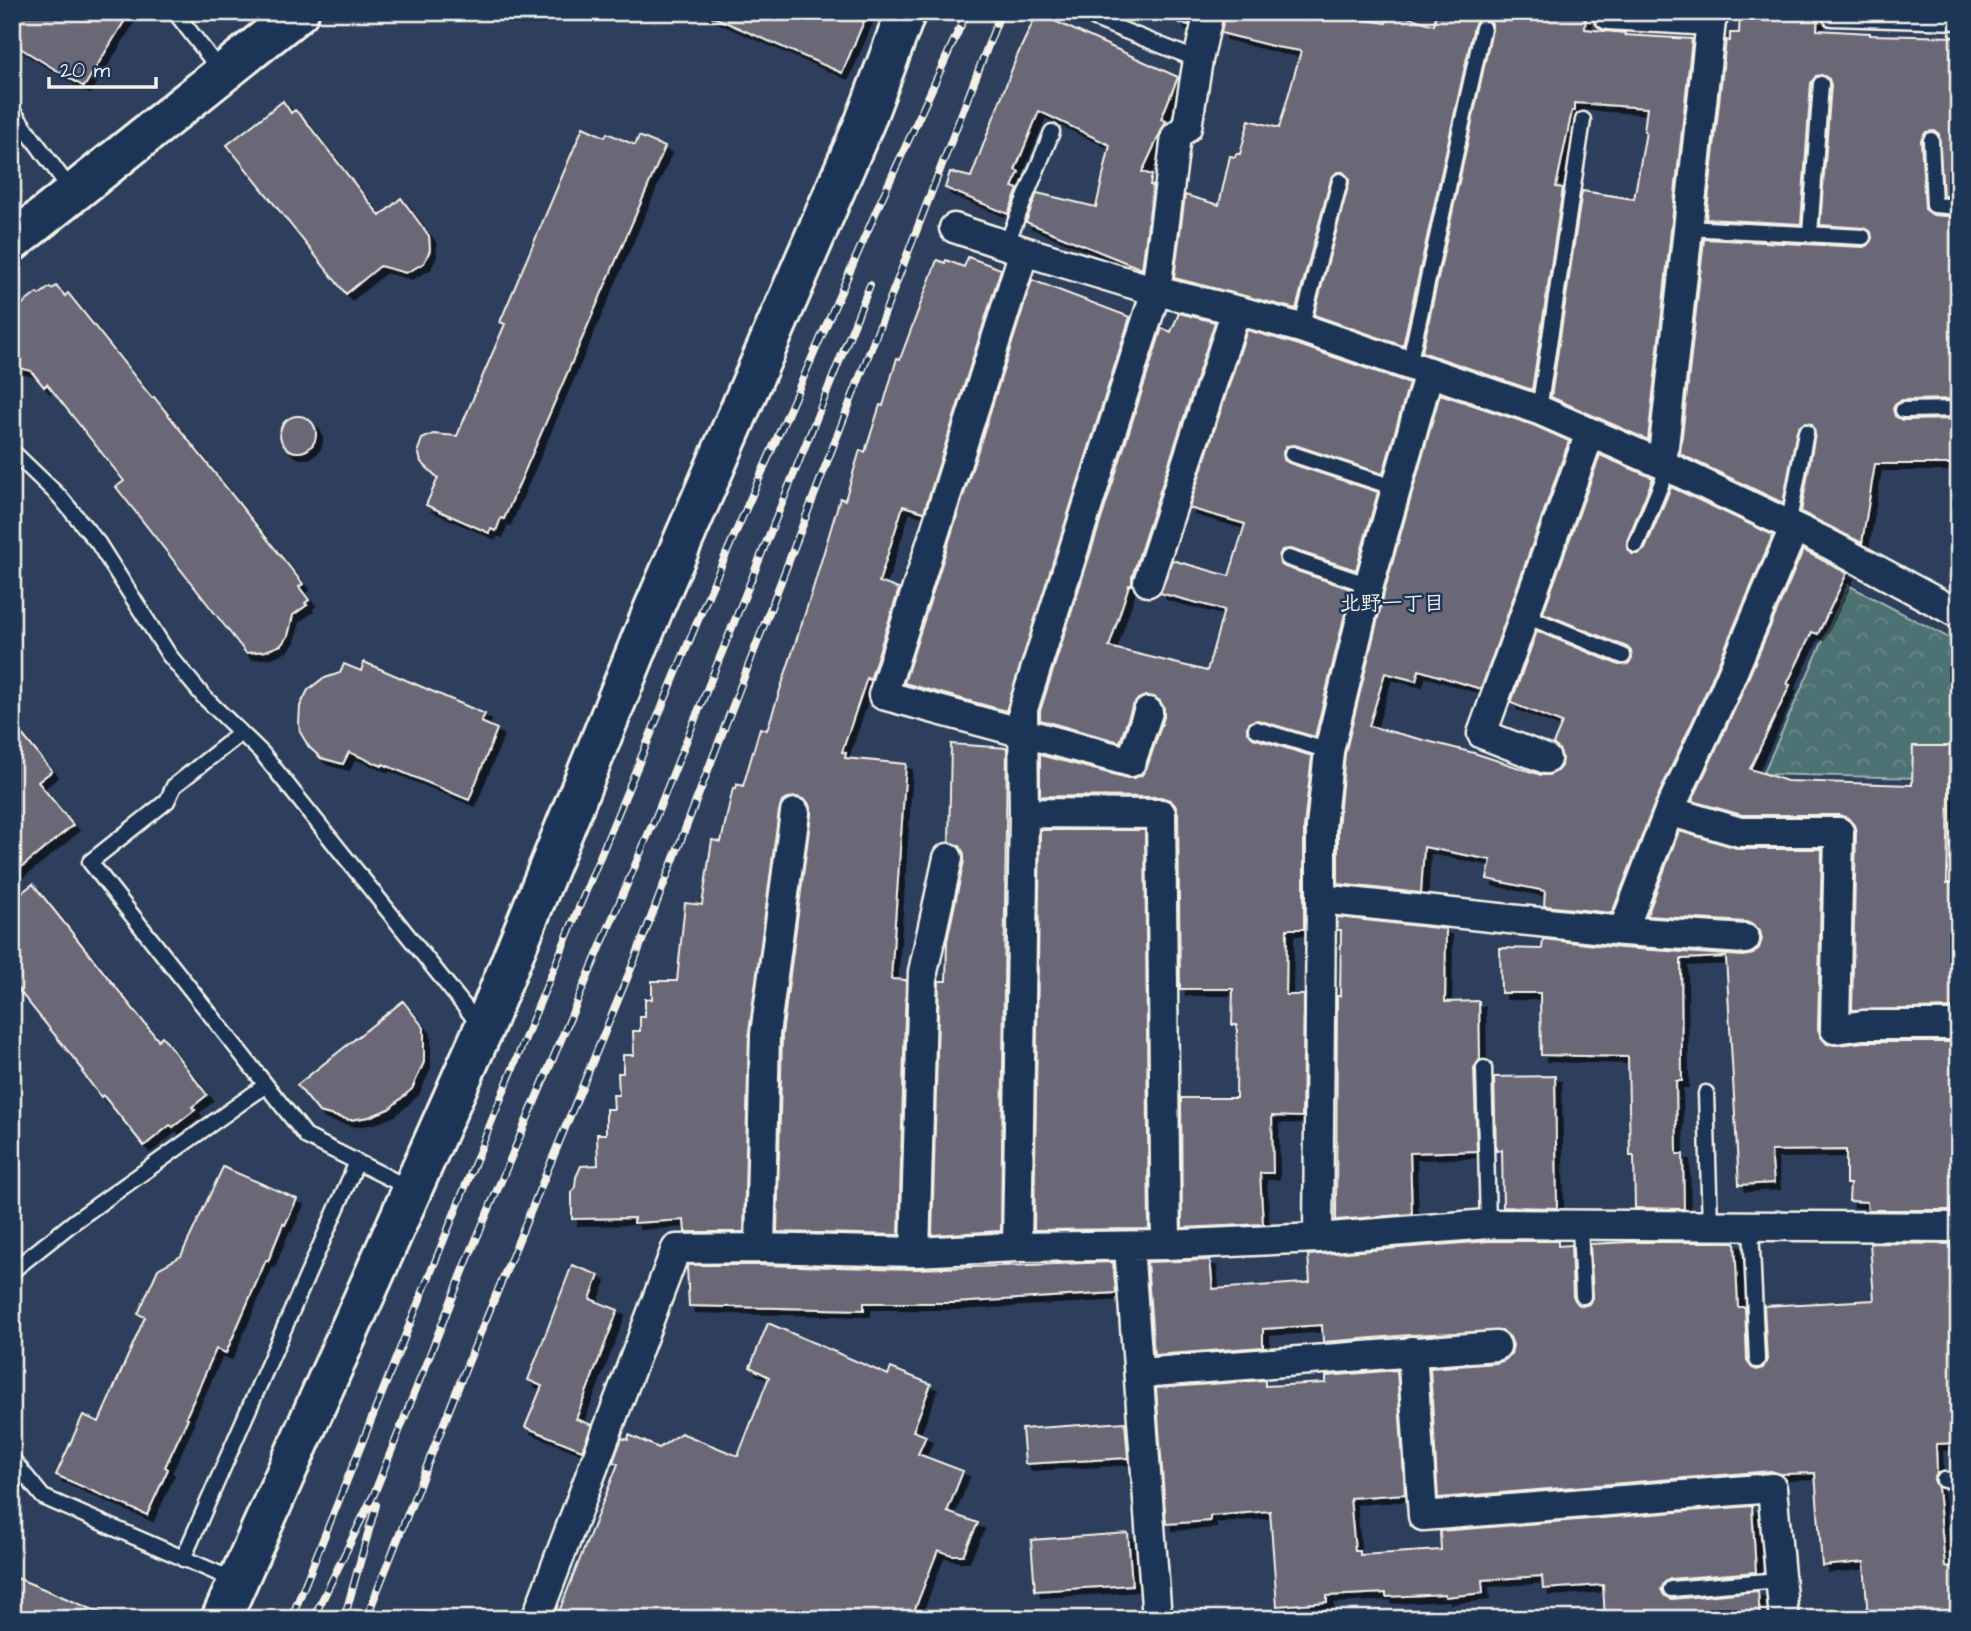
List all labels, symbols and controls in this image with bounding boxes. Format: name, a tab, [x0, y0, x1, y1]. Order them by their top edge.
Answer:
scale bar	[49, 46, 156, 90]
text: 20 m	[60, 56, 111, 85]
district label: 北野一丁目	[1340, 589, 1445, 618]

